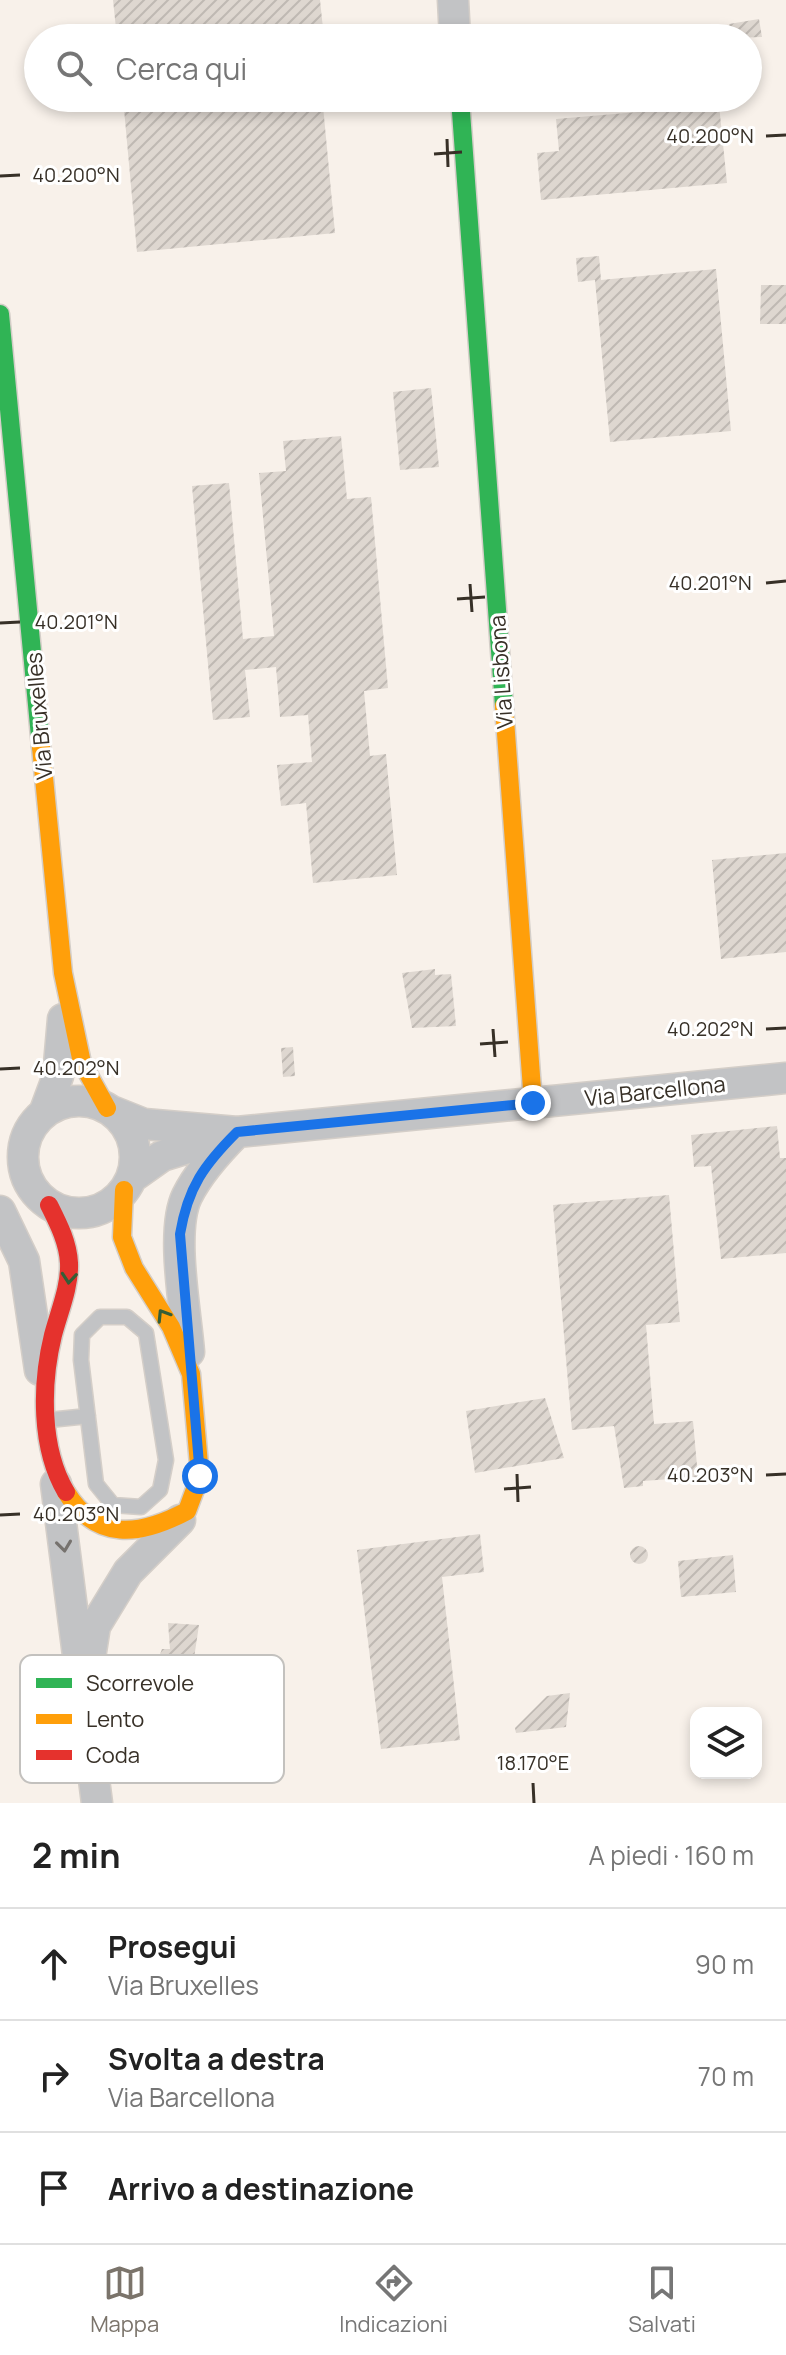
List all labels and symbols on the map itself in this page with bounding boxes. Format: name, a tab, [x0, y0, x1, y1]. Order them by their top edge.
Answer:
text: 40.200°N	[666, 122, 754, 149]
text: 40.200°N	[32, 161, 120, 188]
text: 40.201°N	[668, 569, 752, 596]
text: 40.201°N	[34, 608, 118, 635]
street label: Via Lisbona	[482, 614, 520, 730]
street label: Via Bruxelles	[18, 651, 60, 781]
text: 40.202°N	[667, 1015, 753, 1042]
text: 40.202°N	[33, 1054, 119, 1081]
street label: Via Barcellona	[583, 1069, 727, 1113]
route end	[515, 1085, 551, 1121]
one-way arrow	[60, 1272, 77, 1285]
one-way arrow	[158, 1309, 173, 1324]
route start	[182, 1458, 218, 1494]
text: 40.203°N	[667, 1461, 753, 1488]
text: 40.203°N	[33, 1500, 119, 1527]
one-way arrow	[55, 1539, 72, 1553]
legend	[20, 1655, 284, 1783]
text: Scorrevole	[86, 1668, 194, 1698]
text: Lento	[86, 1704, 144, 1734]
text: Coda	[86, 1740, 140, 1770]
text: 18.170°E	[497, 1749, 569, 1776]

